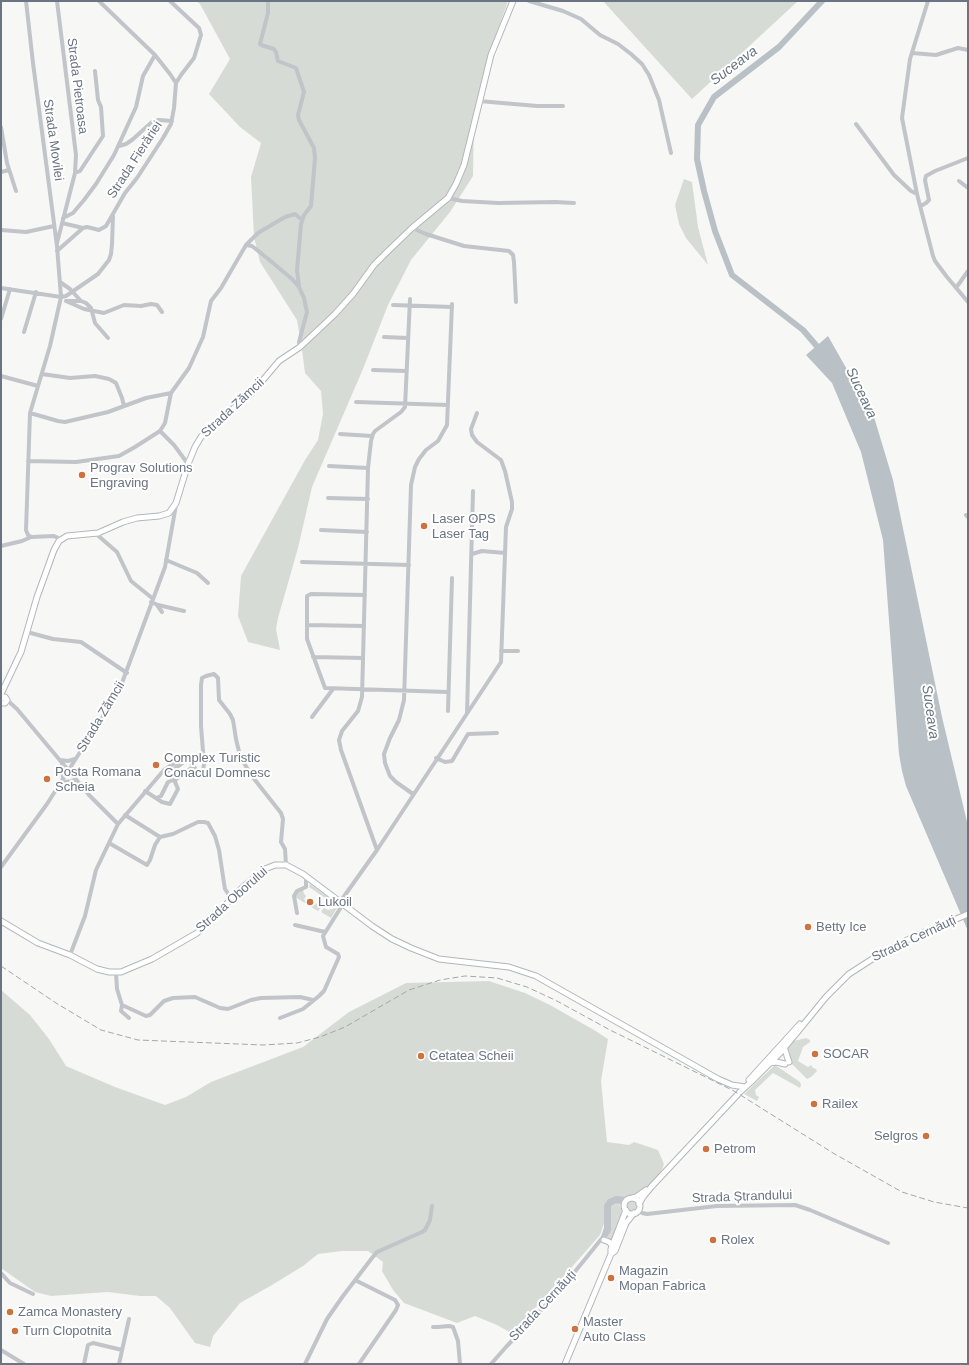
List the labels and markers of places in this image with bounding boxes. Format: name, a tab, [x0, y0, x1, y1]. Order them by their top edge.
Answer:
place label: Prograv Solutions Engraving	[90, 460, 193, 491]
marker: Prograv Solutions Engraving	[77, 470, 87, 480]
place label: Laser OPS Laser Tag	[432, 511, 496, 542]
marker: Laser OPS Laser Tag	[419, 521, 429, 531]
place label: Complex Turistic Conacul Domnesc	[164, 750, 270, 781]
marker: Complex Turistic Conacul Domnesc	[151, 760, 161, 770]
place label: Posta Romana Scheia	[55, 764, 141, 795]
marker: Posta Romana Scheia	[42, 774, 52, 784]
place label: Lukoil	[318, 894, 352, 910]
marker: Lukoil	[305, 897, 315, 907]
place label: Betty Ice	[816, 919, 867, 935]
marker: Betty Ice	[803, 922, 813, 932]
place label: SOCAR	[823, 1046, 869, 1062]
place label: Cetatea Scheii	[429, 1048, 514, 1064]
marker: SOCAR	[810, 1049, 820, 1059]
marker: Cetatea Scheii	[416, 1051, 426, 1061]
place label: Railex	[822, 1096, 858, 1112]
marker: Railex	[809, 1099, 819, 1109]
place label: Selgros	[874, 1128, 918, 1144]
marker: Selgros	[921, 1131, 931, 1141]
place label: Petrom	[714, 1141, 756, 1157]
marker: Petrom	[701, 1144, 711, 1154]
place label: Rolex	[721, 1232, 754, 1248]
marker: Rolex	[708, 1235, 718, 1245]
place label: Magazin Mopan Fabrica	[619, 1263, 706, 1294]
marker: Magazin Mopan Fabrica	[606, 1273, 616, 1283]
place label: Zamca Monastery	[18, 1304, 122, 1320]
marker: Zamca Monastery	[5, 1307, 15, 1317]
place label: Master Auto Class	[583, 1314, 646, 1345]
place label: Turn Clopotnita	[23, 1323, 111, 1339]
marker: Master Auto Class	[570, 1324, 580, 1334]
marker: Turn Clopotnita	[10, 1326, 20, 1336]

